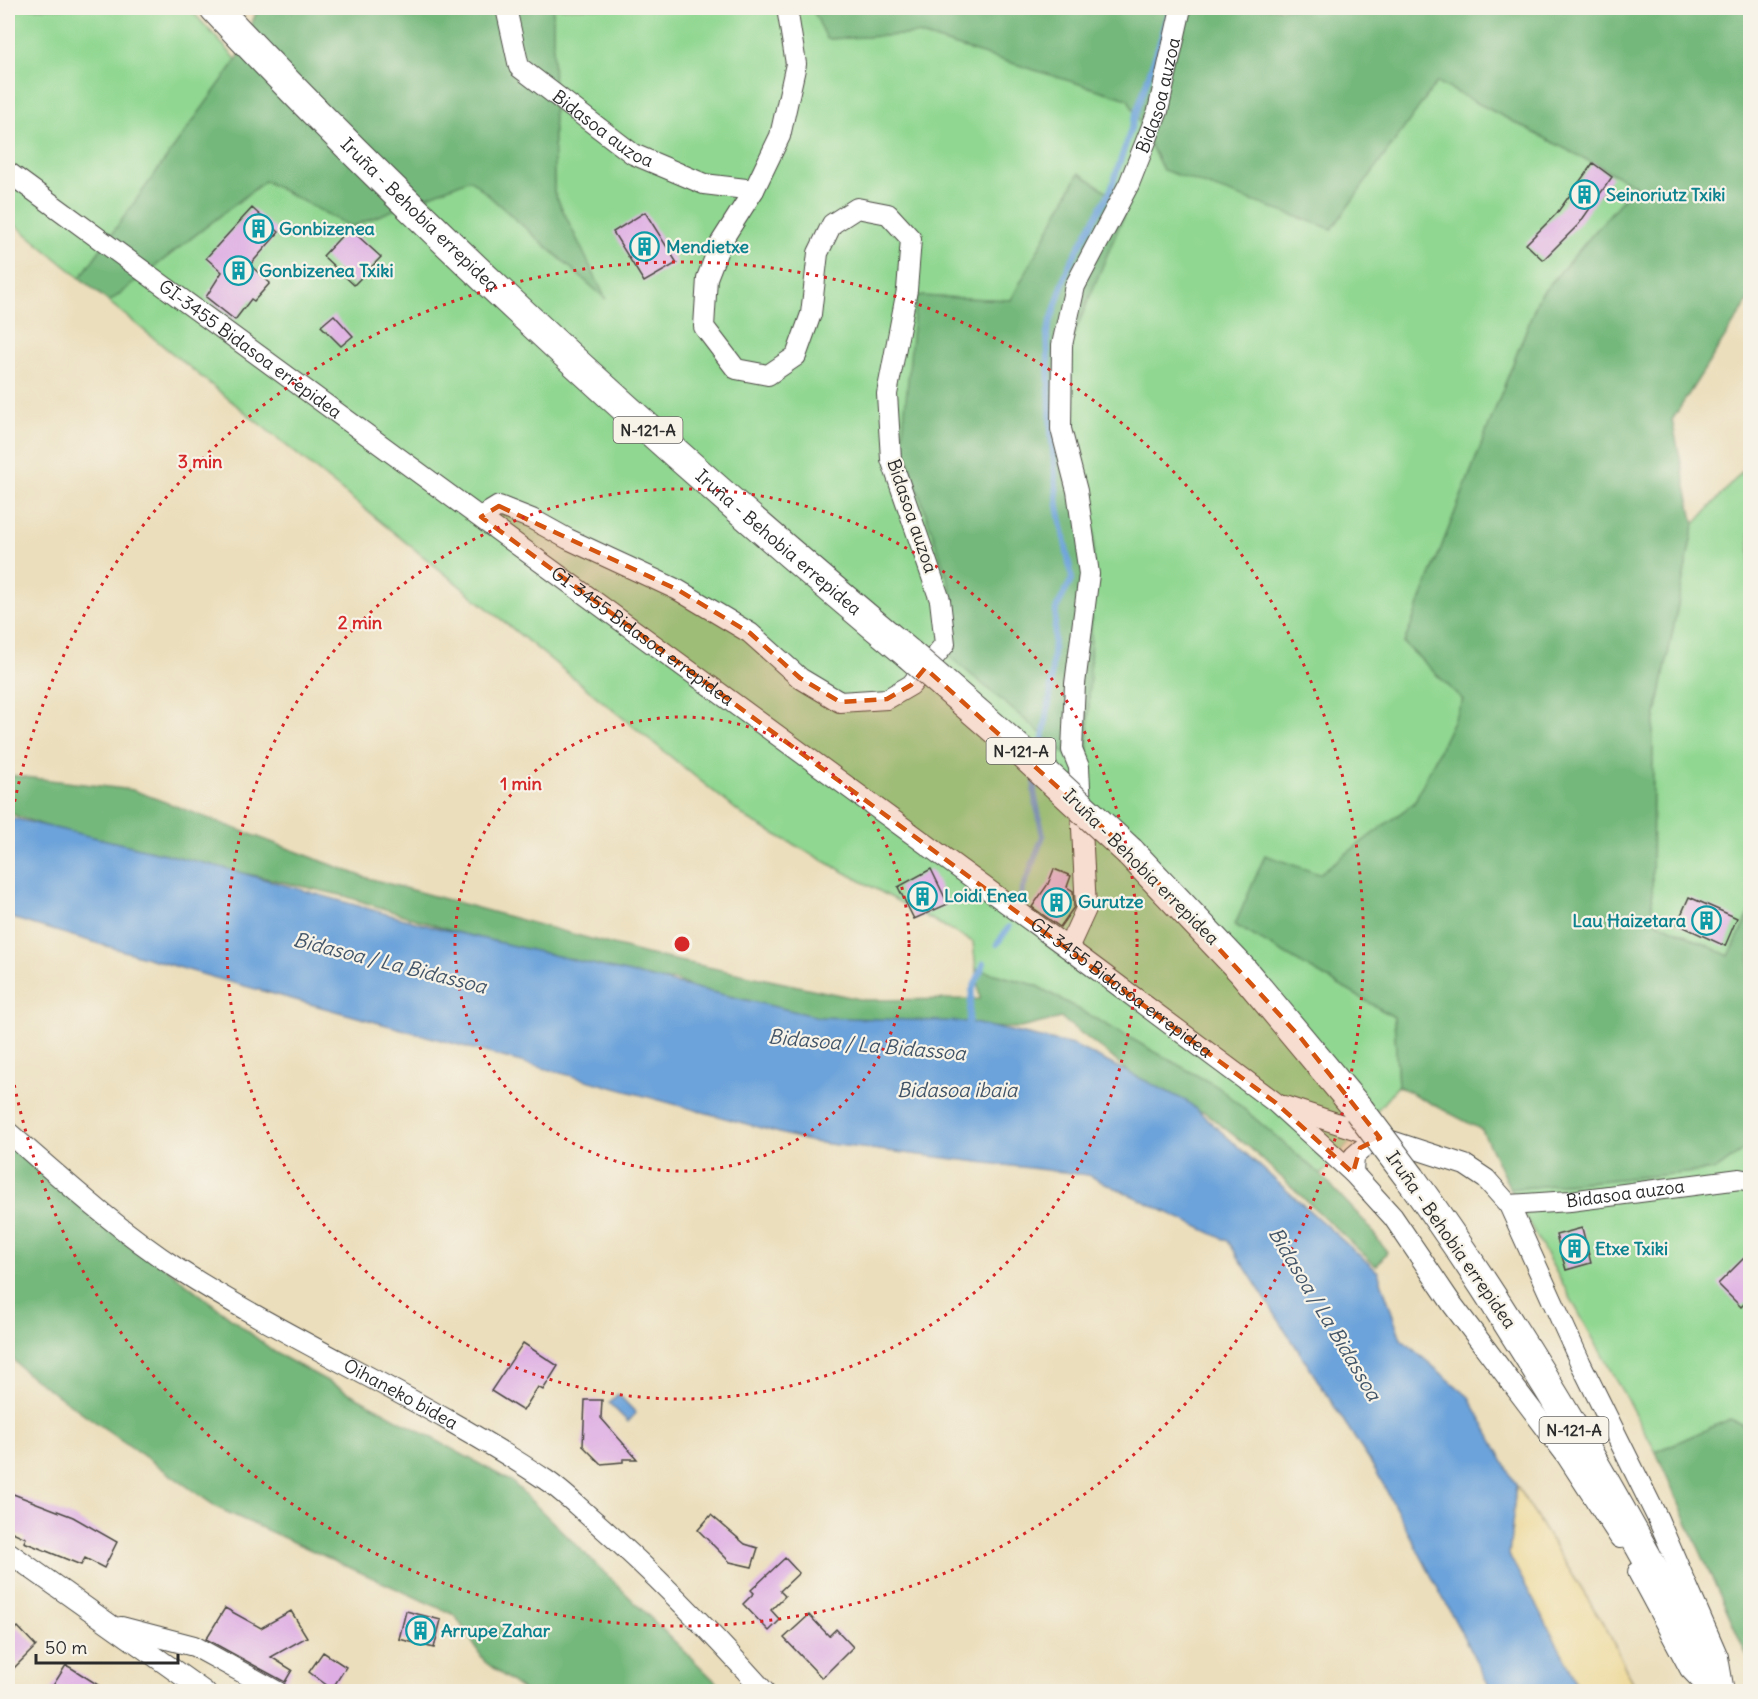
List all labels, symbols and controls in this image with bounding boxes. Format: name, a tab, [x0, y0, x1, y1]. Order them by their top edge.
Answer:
street label: Bidasoa auzoa	[1130, 35, 1185, 156]
street label: Bidasoa auzoa	[548, 85, 657, 172]
street label: Iruña - Behobia errepidea	[336, 133, 504, 297]
building icon: Seinoriutz Txiki	[1569, 179, 1601, 211]
place label: Seinoriutz Txiki	[1606, 183, 1725, 206]
building icon: Gonbizenea	[242, 213, 274, 245]
place label: Gonbizenea	[279, 217, 375, 240]
building icon: Mendietxe	[629, 231, 661, 263]
place label: Mendietxe	[666, 235, 749, 258]
building icon: Gonbizenea Txiki	[222, 255, 254, 287]
place label: Gonbizenea Txiki	[259, 259, 393, 282]
street label: GI-3455 Bidasoa errepidea	[154, 274, 346, 423]
road number: N-121-A	[614, 417, 682, 443]
text: 3 min	[178, 450, 223, 473]
street label: Bidasoa auzoa	[882, 456, 943, 576]
street label: Iruña - Behobia errepidea	[691, 464, 866, 620]
street label: GI-3455 Bidasoa errepidea	[546, 561, 739, 711]
text: 2 min	[338, 611, 383, 634]
road number: N-121-A	[986, 738, 1056, 764]
text: 1 min	[500, 772, 542, 795]
street label: Iruña - Behobia errepidea	[1058, 784, 1224, 950]
building icon: Loidi Enea	[907, 880, 939, 912]
place label: Loidi Enea	[944, 884, 1028, 907]
building icon: Gurutze	[1041, 886, 1073, 918]
place label: Gurutze	[1078, 890, 1144, 913]
building icon: Lau Haizetara	[1691, 905, 1723, 937]
place label: Lau Haizetara	[1572, 909, 1686, 932]
street label: GI-3455 Bidasoa errepidea	[1026, 912, 1217, 1063]
water label: Bidasoa / La Bidassoa	[291, 926, 491, 999]
centre of rings	[672, 934, 692, 954]
water label: Bidasoa / La Bidassoa	[767, 1023, 968, 1066]
water label: Bidasoa ibaia	[897, 1077, 1019, 1102]
street label: Iruña - Behobia errepidea	[1381, 1147, 1521, 1333]
street label: Bidasoa auzoa	[1565, 1174, 1686, 1212]
water label: Bidasoa / La Bidassoa	[1264, 1223, 1388, 1406]
building icon: Etxe Txiki	[1558, 1233, 1590, 1265]
place label: Etxe Txiki	[1595, 1237, 1668, 1260]
street label: Oihaneko bidea	[340, 1353, 462, 1434]
road number: N-121-A	[1540, 1417, 1608, 1443]
building icon: Arrupe Zahar	[404, 1615, 436, 1647]
place label: Arrupe Zahar	[441, 1619, 551, 1642]
scale bar	[36, 1627, 178, 1665]
text: 50 m	[45, 1636, 87, 1659]

